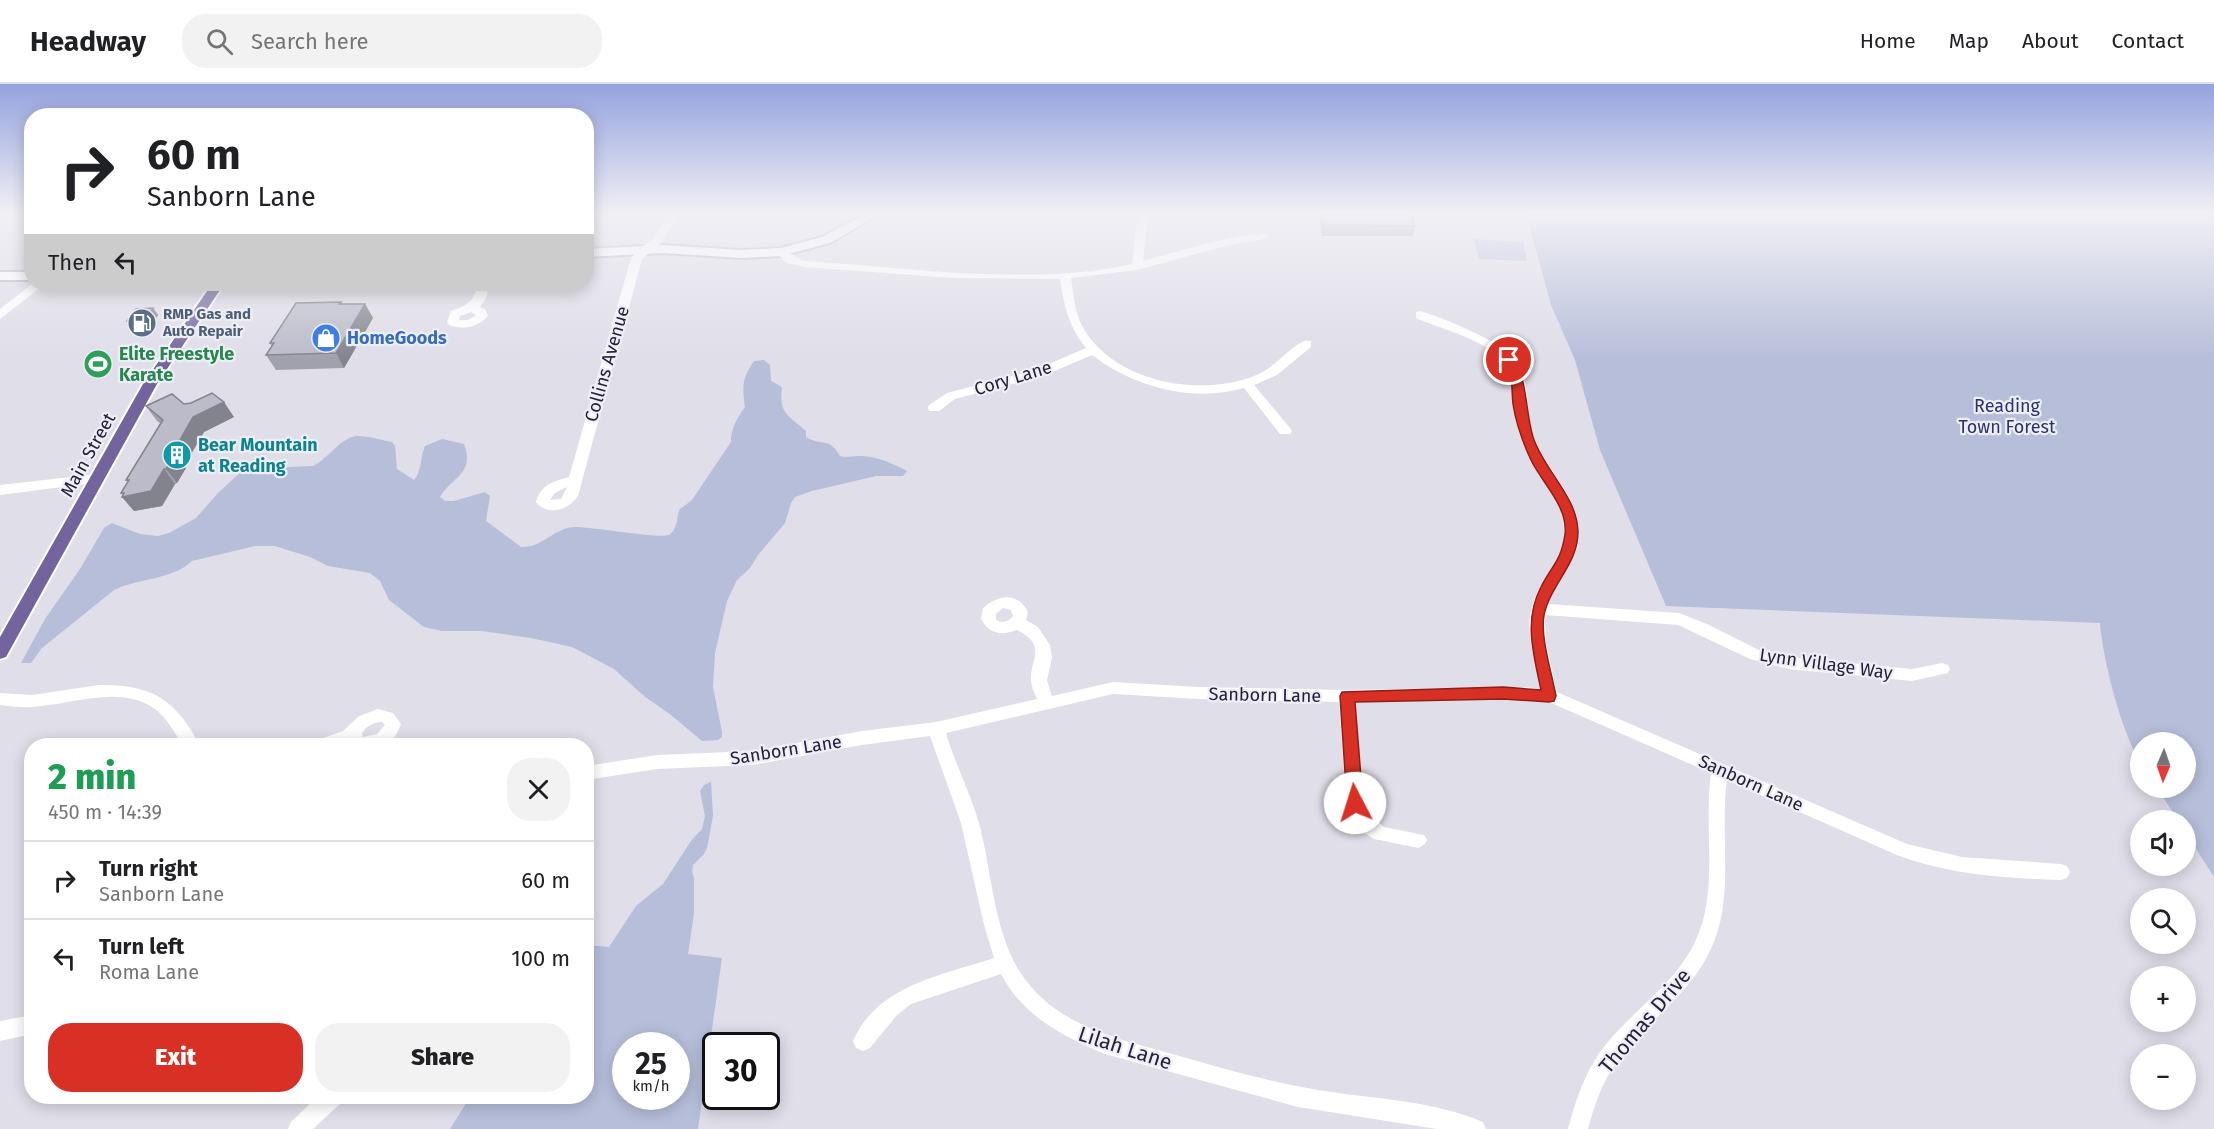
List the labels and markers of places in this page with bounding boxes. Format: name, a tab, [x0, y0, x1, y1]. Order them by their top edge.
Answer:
place label: RMP Gas and Auto Repair	[162, 305, 251, 340]
fuel station icon: RMP Gas and Auto Repair	[126, 307, 158, 339]
shop icon: HomeGoods	[310, 322, 342, 354]
place label: HomeGoods	[347, 327, 447, 349]
pin	[1483, 334, 1534, 385]
place label: Elite Freestyle Karate	[119, 343, 234, 386]
sports icon: Elite Freestyle Karate	[82, 348, 114, 380]
place label: Bear Mountain at Reading	[198, 434, 318, 477]
building icon: Bear Mountain at Reading	[161, 439, 193, 471]

